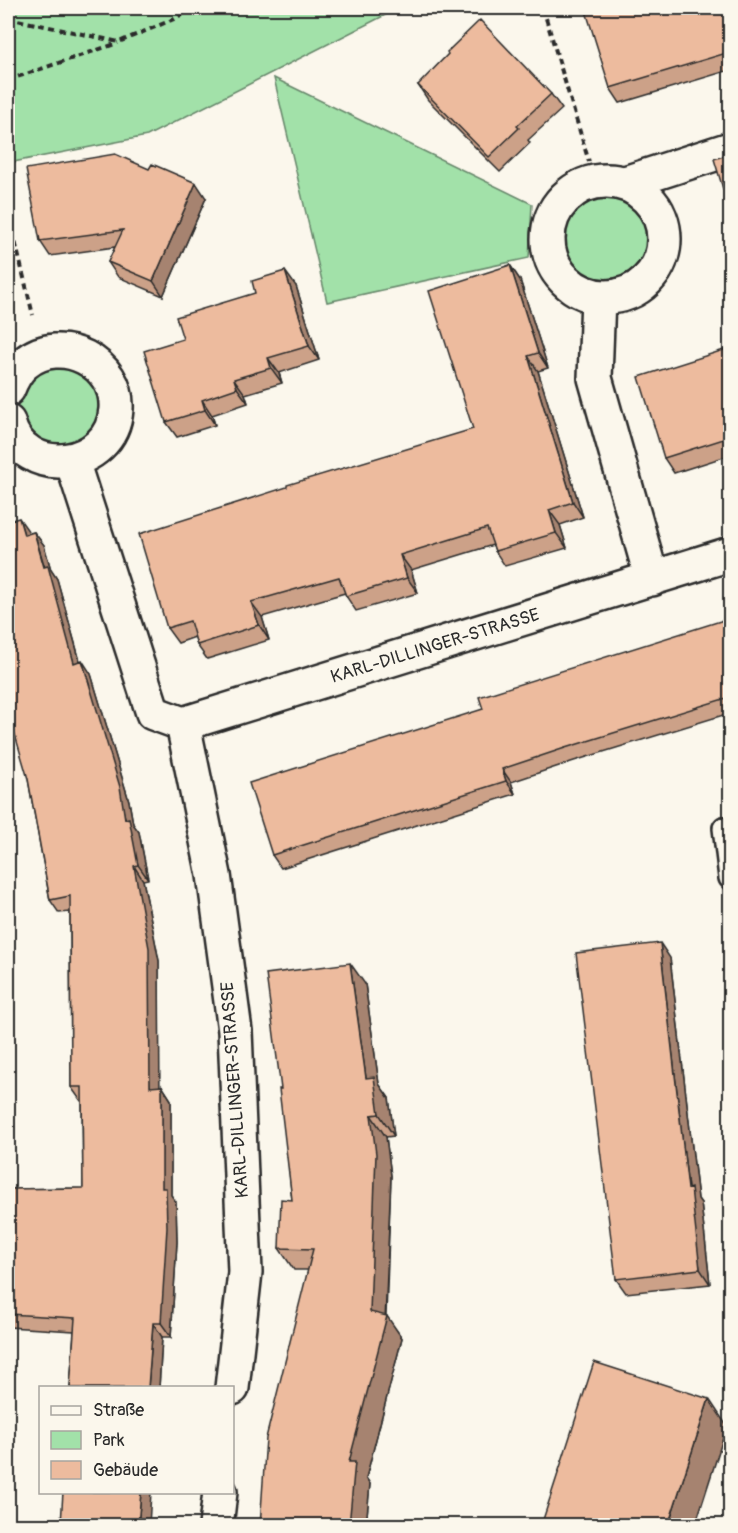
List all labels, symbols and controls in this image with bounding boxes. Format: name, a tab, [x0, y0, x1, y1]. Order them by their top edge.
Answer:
street label: KARL-DILLINGER-STRASSE	[328, 603, 542, 689]
street label: KARL-DILLINGER-STRASSE	[216, 981, 254, 1199]
legend	[39, 1386, 234, 1494]
text: Straße	[93, 1399, 144, 1422]
text: Park	[93, 1429, 125, 1452]
text: Gebäude	[93, 1459, 158, 1482]

